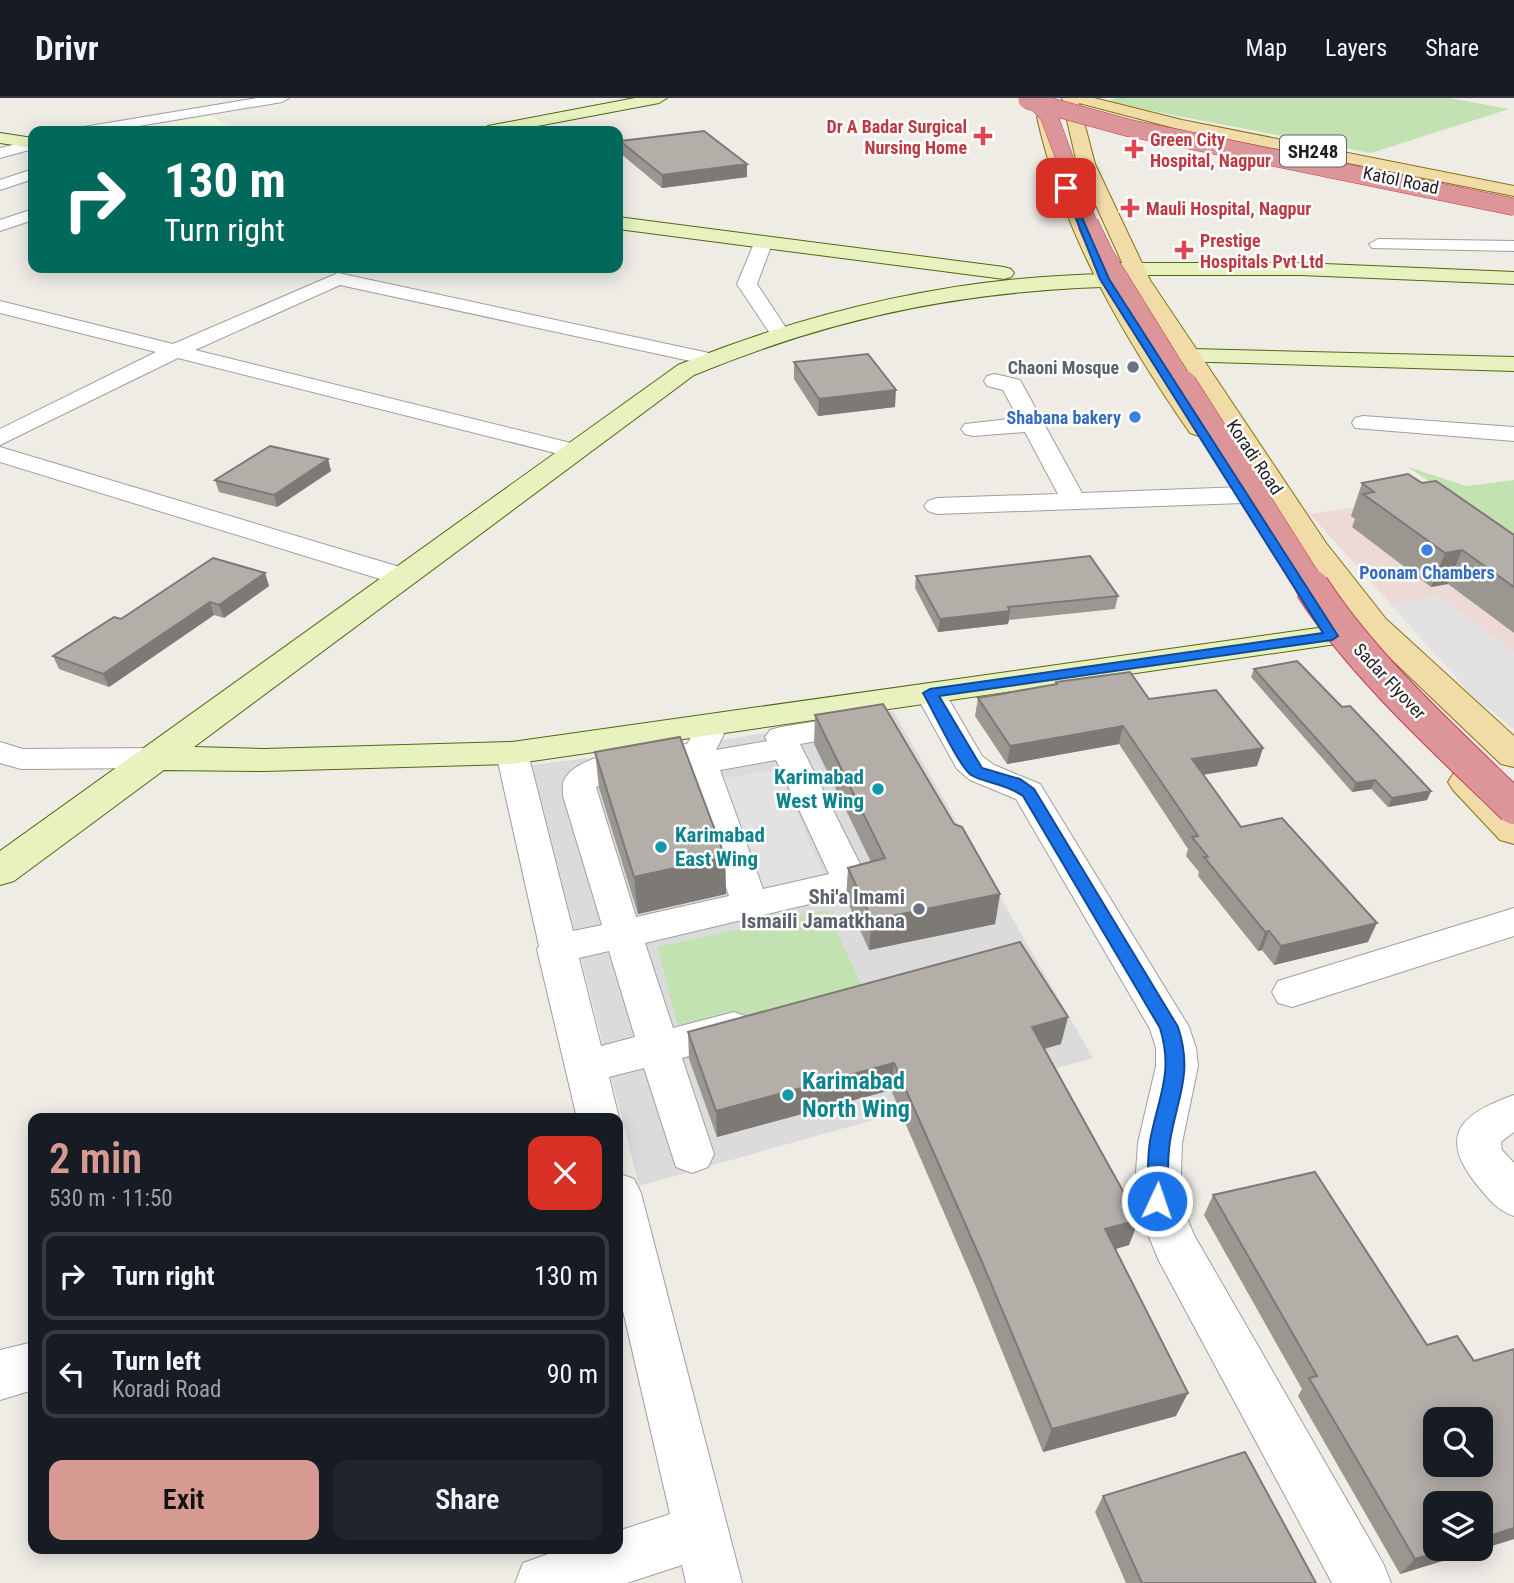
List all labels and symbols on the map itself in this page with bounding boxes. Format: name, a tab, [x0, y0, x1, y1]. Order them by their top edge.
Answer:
place label: Dr A Badar Surgical Nursing Home	[826, 116, 967, 158]
marker: Dr A Badar Surgical Nursing Home	[973, 126, 993, 146]
place label: Green City Hospital, Nagpur	[1150, 129, 1271, 171]
road number: SH248	[1280, 136, 1346, 166]
marker: Green City Hospital, Nagpur	[1124, 139, 1144, 159]
pin	[1036, 158, 1096, 218]
street label: Katol Road	[1361, 162, 1441, 198]
marker: Mauli Hospital, Nagpur	[1120, 198, 1140, 218]
place label: Mauli Hospital, Nagpur	[1146, 198, 1311, 219]
place label: Prestige Hospitals Pvt Ltd	[1200, 230, 1324, 272]
marker: Prestige Hospitals Pvt Ltd	[1174, 240, 1194, 260]
place label: Chaoni Mosque	[1008, 357, 1119, 378]
marker: Chaoni Mosque	[1125, 359, 1141, 375]
place label: Shabana bakery	[1006, 407, 1121, 428]
marker: Shabana bakery	[1127, 409, 1143, 425]
street label: Koradi Road	[1222, 416, 1288, 498]
marker: Poonam Chambers	[1419, 542, 1435, 558]
place label: Poonam Chambers	[1359, 562, 1495, 583]
street label: Sadar Flyover	[1350, 639, 1431, 724]
place label: Karimabad West Wing	[774, 765, 864, 813]
marker: Karimabad West Wing	[870, 781, 886, 797]
place label: Karimabad East Wing	[675, 823, 765, 871]
marker: Karimabad East Wing	[653, 839, 669, 855]
place label: Shi'a Imami Ismaili Jamatkhana	[741, 885, 905, 933]
marker: Shi'a Imami Ismaili Jamatkhana	[911, 901, 927, 917]
place label: Karimabad North Wing	[802, 1067, 910, 1123]
marker: Karimabad North Wing	[780, 1087, 796, 1103]
position arrow	[1120, 1164, 1194, 1238]

